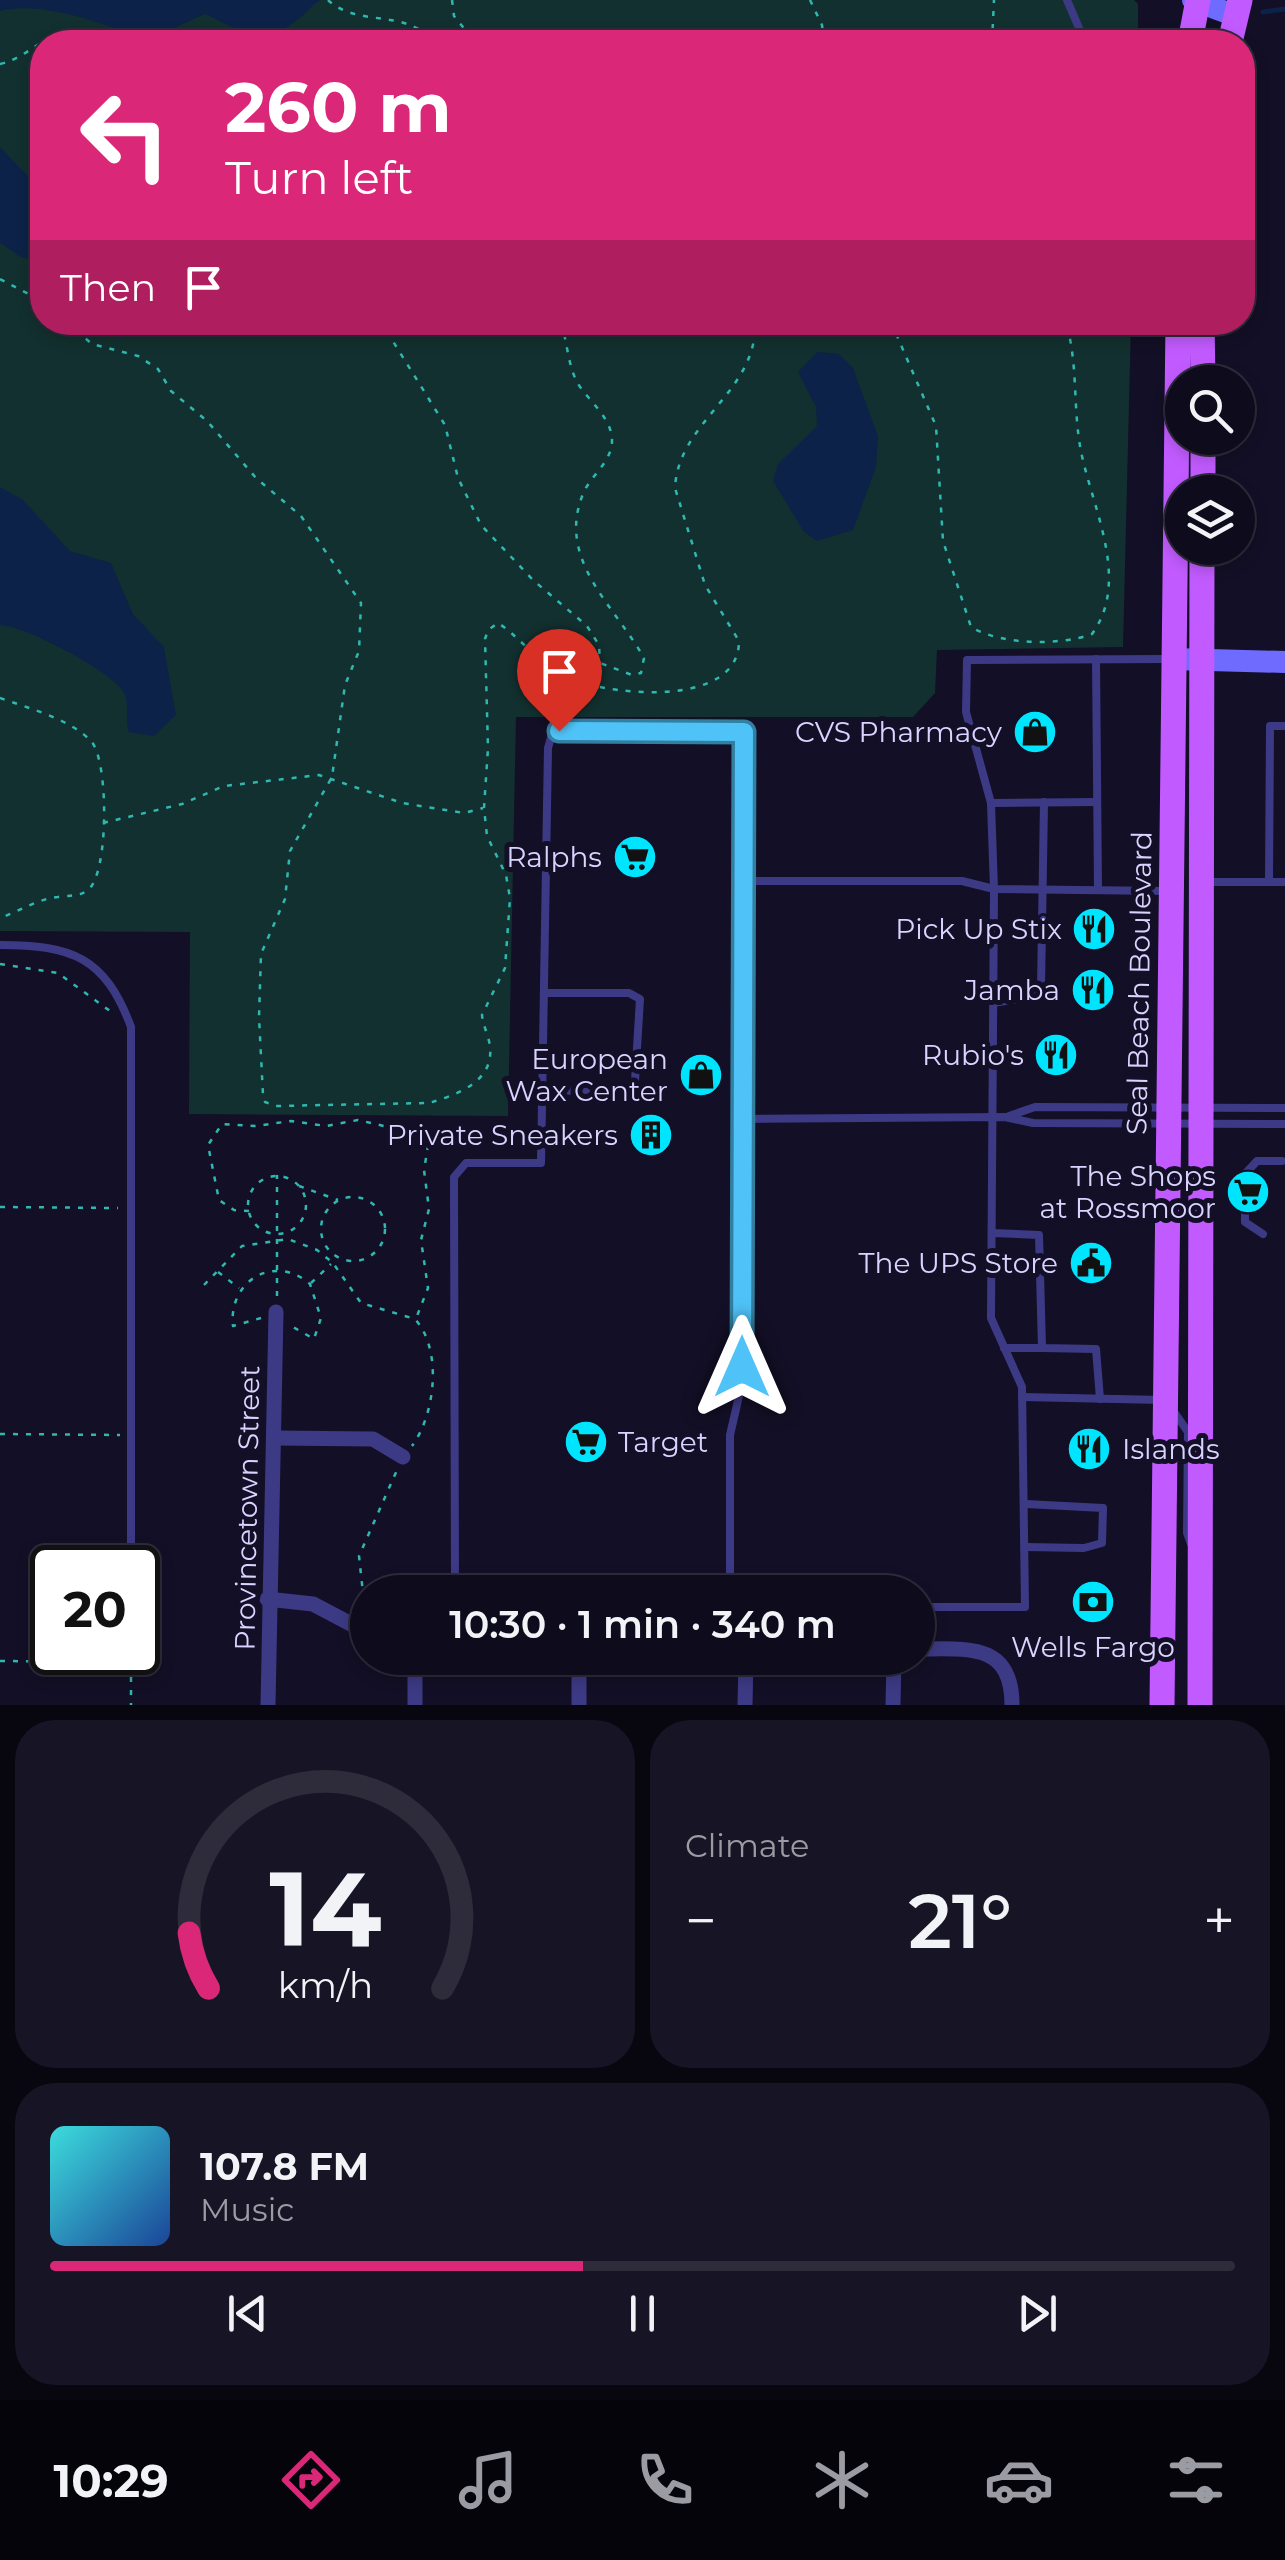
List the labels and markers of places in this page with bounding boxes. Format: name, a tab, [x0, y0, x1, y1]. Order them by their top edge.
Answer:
pin	[517, 629, 602, 732]
shop icon: CVS Pharmacy	[1012, 709, 1058, 755]
place label: CVS Pharmacy	[795, 715, 1003, 749]
supermarket icon: Ralphs	[612, 834, 658, 880]
place label: Ralphs	[506, 840, 602, 874]
restaurant icon: Pick Up Stix	[1071, 906, 1117, 952]
place label: Pick Up Stix	[895, 912, 1062, 946]
restaurant icon: Jamba	[1070, 967, 1116, 1013]
place label: Jamba	[963, 973, 1060, 1007]
restaurant icon: Rubio's	[1033, 1032, 1079, 1078]
place label: Rubio's	[922, 1038, 1024, 1072]
place label: European Wax Center	[506, 1042, 668, 1108]
shop icon: European Wax Center	[678, 1052, 724, 1098]
building icon: Private Sneakers	[628, 1112, 674, 1158]
place label: Private Sneakers	[387, 1118, 618, 1152]
place label: The Shops at Rossmoor	[1040, 1159, 1216, 1225]
supermarket icon: The Shops at Rossmoor	[1225, 1169, 1271, 1215]
public building icon: The UPS Store	[1068, 1240, 1114, 1286]
place label: The UPS Store	[859, 1246, 1058, 1280]
supermarket icon: Target	[563, 1419, 609, 1465]
place label: Target	[618, 1425, 708, 1459]
restaurant icon: Islands	[1066, 1426, 1112, 1472]
place label: Islands	[1122, 1432, 1220, 1466]
bank icon: Wells Fargo	[1070, 1579, 1116, 1625]
place label: Wells Fargo	[1011, 1630, 1175, 1664]

